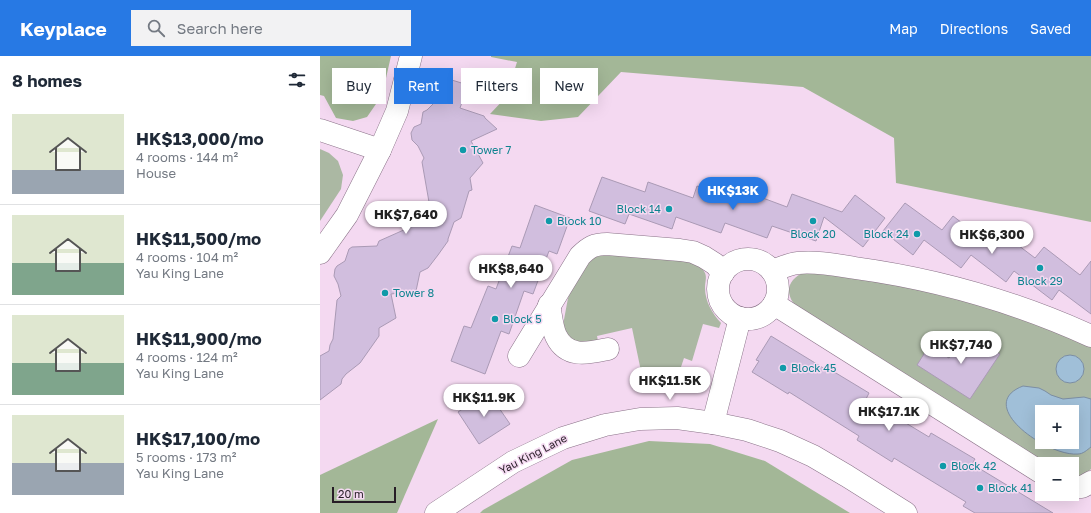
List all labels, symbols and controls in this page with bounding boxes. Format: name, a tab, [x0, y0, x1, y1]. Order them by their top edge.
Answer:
search box	[131, 10, 411, 46]
text: Keyplace	[20, 17, 107, 40]
icon: search	[145, 17, 167, 39]
text: Search here	[177, 19, 263, 37]
text: Map	[889, 20, 918, 37]
text: Directions	[940, 20, 1008, 37]
text: Saved	[1030, 20, 1071, 37]
chip: Buy	[332, 68, 386, 104]
chip: Rent	[394, 68, 453, 104]
chip: Filters	[461, 68, 532, 104]
chip: New	[540, 68, 598, 104]
icon: filters	[286, 69, 308, 91]
text: 8 homes	[12, 70, 82, 91]
text: HK$13,000/mo	[136, 128, 264, 149]
icon: home	[44, 130, 92, 178]
place label: Tower 7	[471, 143, 512, 156]
marker: Tower 7	[458, 145, 468, 155]
text: 4 rooms · 144 m²	[136, 149, 238, 165]
text: House	[136, 165, 176, 181]
pin: HK$13K	[700, 177, 766, 211]
text: HK$13K	[707, 182, 759, 198]
pin: HK$7,640	[365, 201, 447, 235]
place label: Block 14	[617, 202, 661, 215]
marker: Block 14	[664, 204, 674, 214]
text: HK$7,640	[374, 206, 438, 222]
place label: Block 10	[557, 214, 602, 227]
marker: Block 10	[544, 216, 554, 226]
marker: Block 20	[808, 216, 818, 226]
pin: HK$6,300	[951, 221, 1033, 255]
text: HK$6,300	[959, 226, 1025, 242]
place label: Block 20	[790, 227, 836, 240]
place label: Block 24	[864, 227, 909, 240]
text: HK$11,500/mo	[136, 228, 261, 249]
marker: Block 24	[912, 229, 922, 239]
icon: home	[44, 231, 92, 279]
text: 4 rooms · 104 m²	[136, 249, 238, 265]
pin: HK$8,640	[470, 255, 552, 289]
text: HK$8,640	[478, 260, 544, 276]
marker: Block 29	[1035, 263, 1045, 273]
text: Yau King Lane	[136, 265, 224, 281]
place label: Block 29	[1017, 274, 1063, 287]
place label: Tower 8	[393, 286, 435, 299]
marker: Tower 8	[380, 288, 390, 298]
place label: Block 5	[503, 312, 542, 325]
marker: Block 5	[490, 314, 500, 324]
text: HK$11,900/mo	[136, 328, 262, 349]
icon: home	[44, 331, 92, 379]
pin: HK$7,740	[920, 331, 1002, 365]
text: HK$7,740	[930, 336, 992, 352]
text: 4 rooms · 124 m²	[136, 349, 238, 365]
place label: Block 45	[791, 361, 836, 374]
marker: Block 45	[778, 363, 788, 373]
text: Yau King Lane	[136, 365, 224, 381]
pin: HK$11.5K	[629, 367, 711, 401]
text: HK$11.5K	[639, 372, 701, 388]
pin: HK$11.9K	[443, 384, 525, 418]
text: HK$11.9K	[452, 389, 516, 405]
pin: HK$17.1K	[848, 398, 930, 432]
text: HK$17.1K	[858, 403, 920, 419]
map controls	[1035, 405, 1079, 501]
button: +	[1035, 405, 1079, 449]
text: HK$17,100/mo	[136, 428, 260, 449]
icon: home	[44, 431, 92, 479]
street label: Yau King Lane	[497, 431, 569, 476]
text: 5 rooms · 173 m²	[136, 449, 236, 465]
button: −	[1035, 457, 1079, 501]
place label: Block 42	[951, 459, 996, 472]
marker: Block 42	[938, 461, 948, 471]
text: Yau King Lane	[136, 465, 224, 481]
place label: Block 41	[988, 481, 1032, 494]
marker: Block 41	[975, 483, 985, 493]
scale bar	[332, 485, 396, 504]
text: 20 m	[338, 487, 364, 500]

